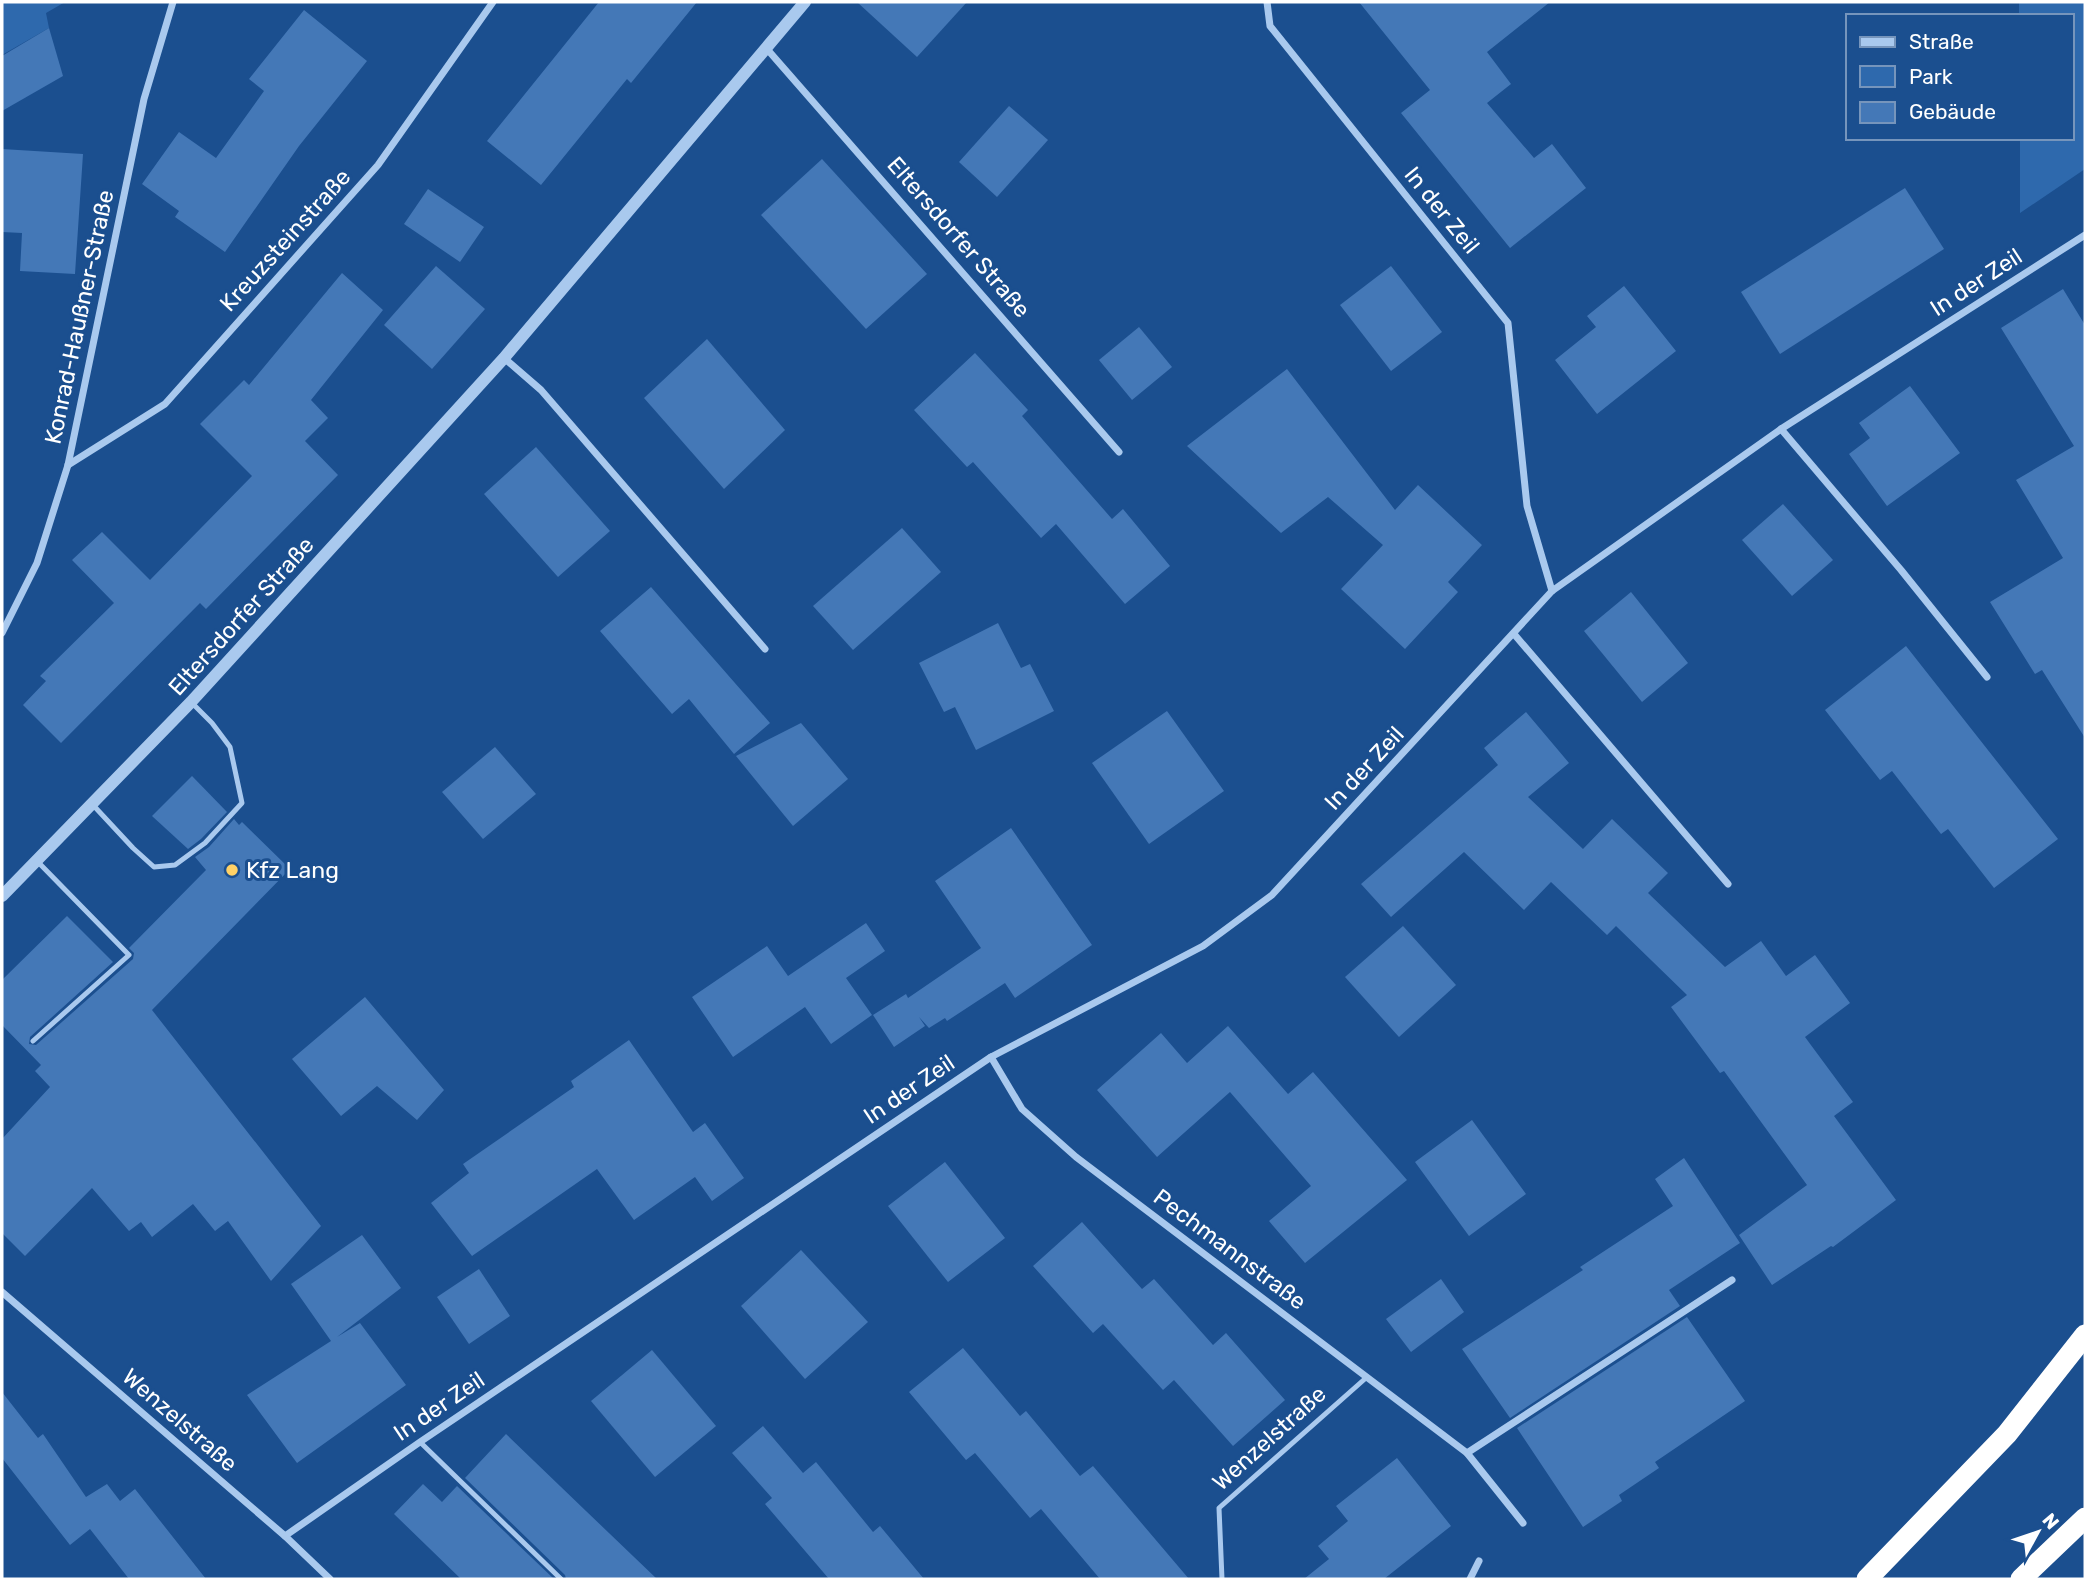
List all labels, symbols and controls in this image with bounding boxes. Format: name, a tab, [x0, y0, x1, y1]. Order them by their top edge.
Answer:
legend	[1846, 14, 2073, 140]
text: Straße	[1909, 29, 1974, 54]
text: Park	[1909, 64, 1953, 89]
text: Gebäude	[1909, 99, 1996, 124]
street label: Eltersdorfer Straße	[882, 151, 1036, 323]
street label: In der Zeil	[1398, 161, 1486, 259]
street label: Kreuzsteinstraße	[214, 163, 356, 317]
street label: Konrad-Haußner-Straße	[38, 187, 120, 447]
street label: In der Zeil	[1925, 242, 2027, 322]
street label: Eltersdorfer Straße	[162, 531, 320, 701]
street label: In der Zeil	[1318, 721, 1410, 815]
place label: Kfz Lang	[246, 856, 339, 884]
marker: Kfz Lang	[224, 862, 240, 878]
street label: In der Zeil	[858, 1048, 960, 1130]
street label: Pechmannstraße	[1148, 1183, 1312, 1315]
street label: Wenzelstraße	[117, 1362, 243, 1478]
street label: In der Zeil	[388, 1365, 490, 1447]
street label: Wenzelstraße	[1206, 1380, 1332, 1496]
north arrow	[2003, 1497, 2073, 1567]
text: N	[2037, 1509, 2064, 1534]

